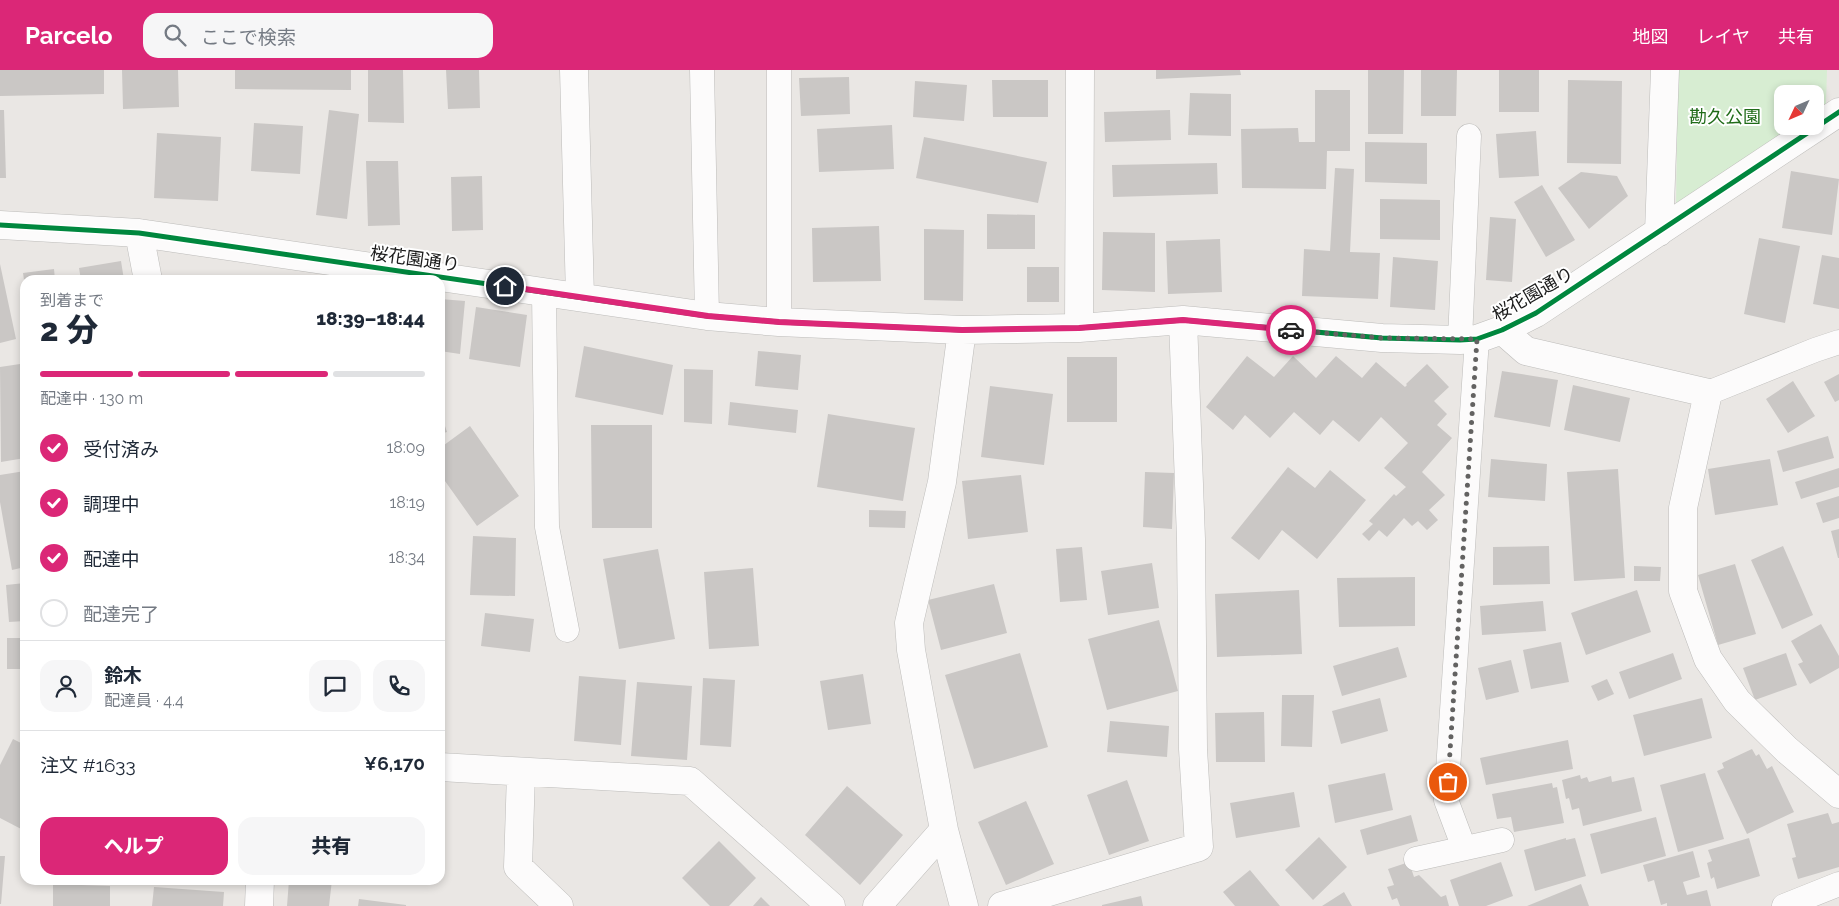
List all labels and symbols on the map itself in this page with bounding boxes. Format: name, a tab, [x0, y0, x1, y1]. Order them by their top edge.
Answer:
north arrow	[1774, 85, 1824, 135]
park label: 勘久公園	[1689, 106, 1761, 127]
street label: 桜花園通り	[369, 242, 461, 275]
street label: 桜花園通り	[1489, 262, 1577, 325]
pin	[484, 265, 526, 307]
courier	[1266, 305, 1316, 355]
pin	[1427, 761, 1469, 803]

